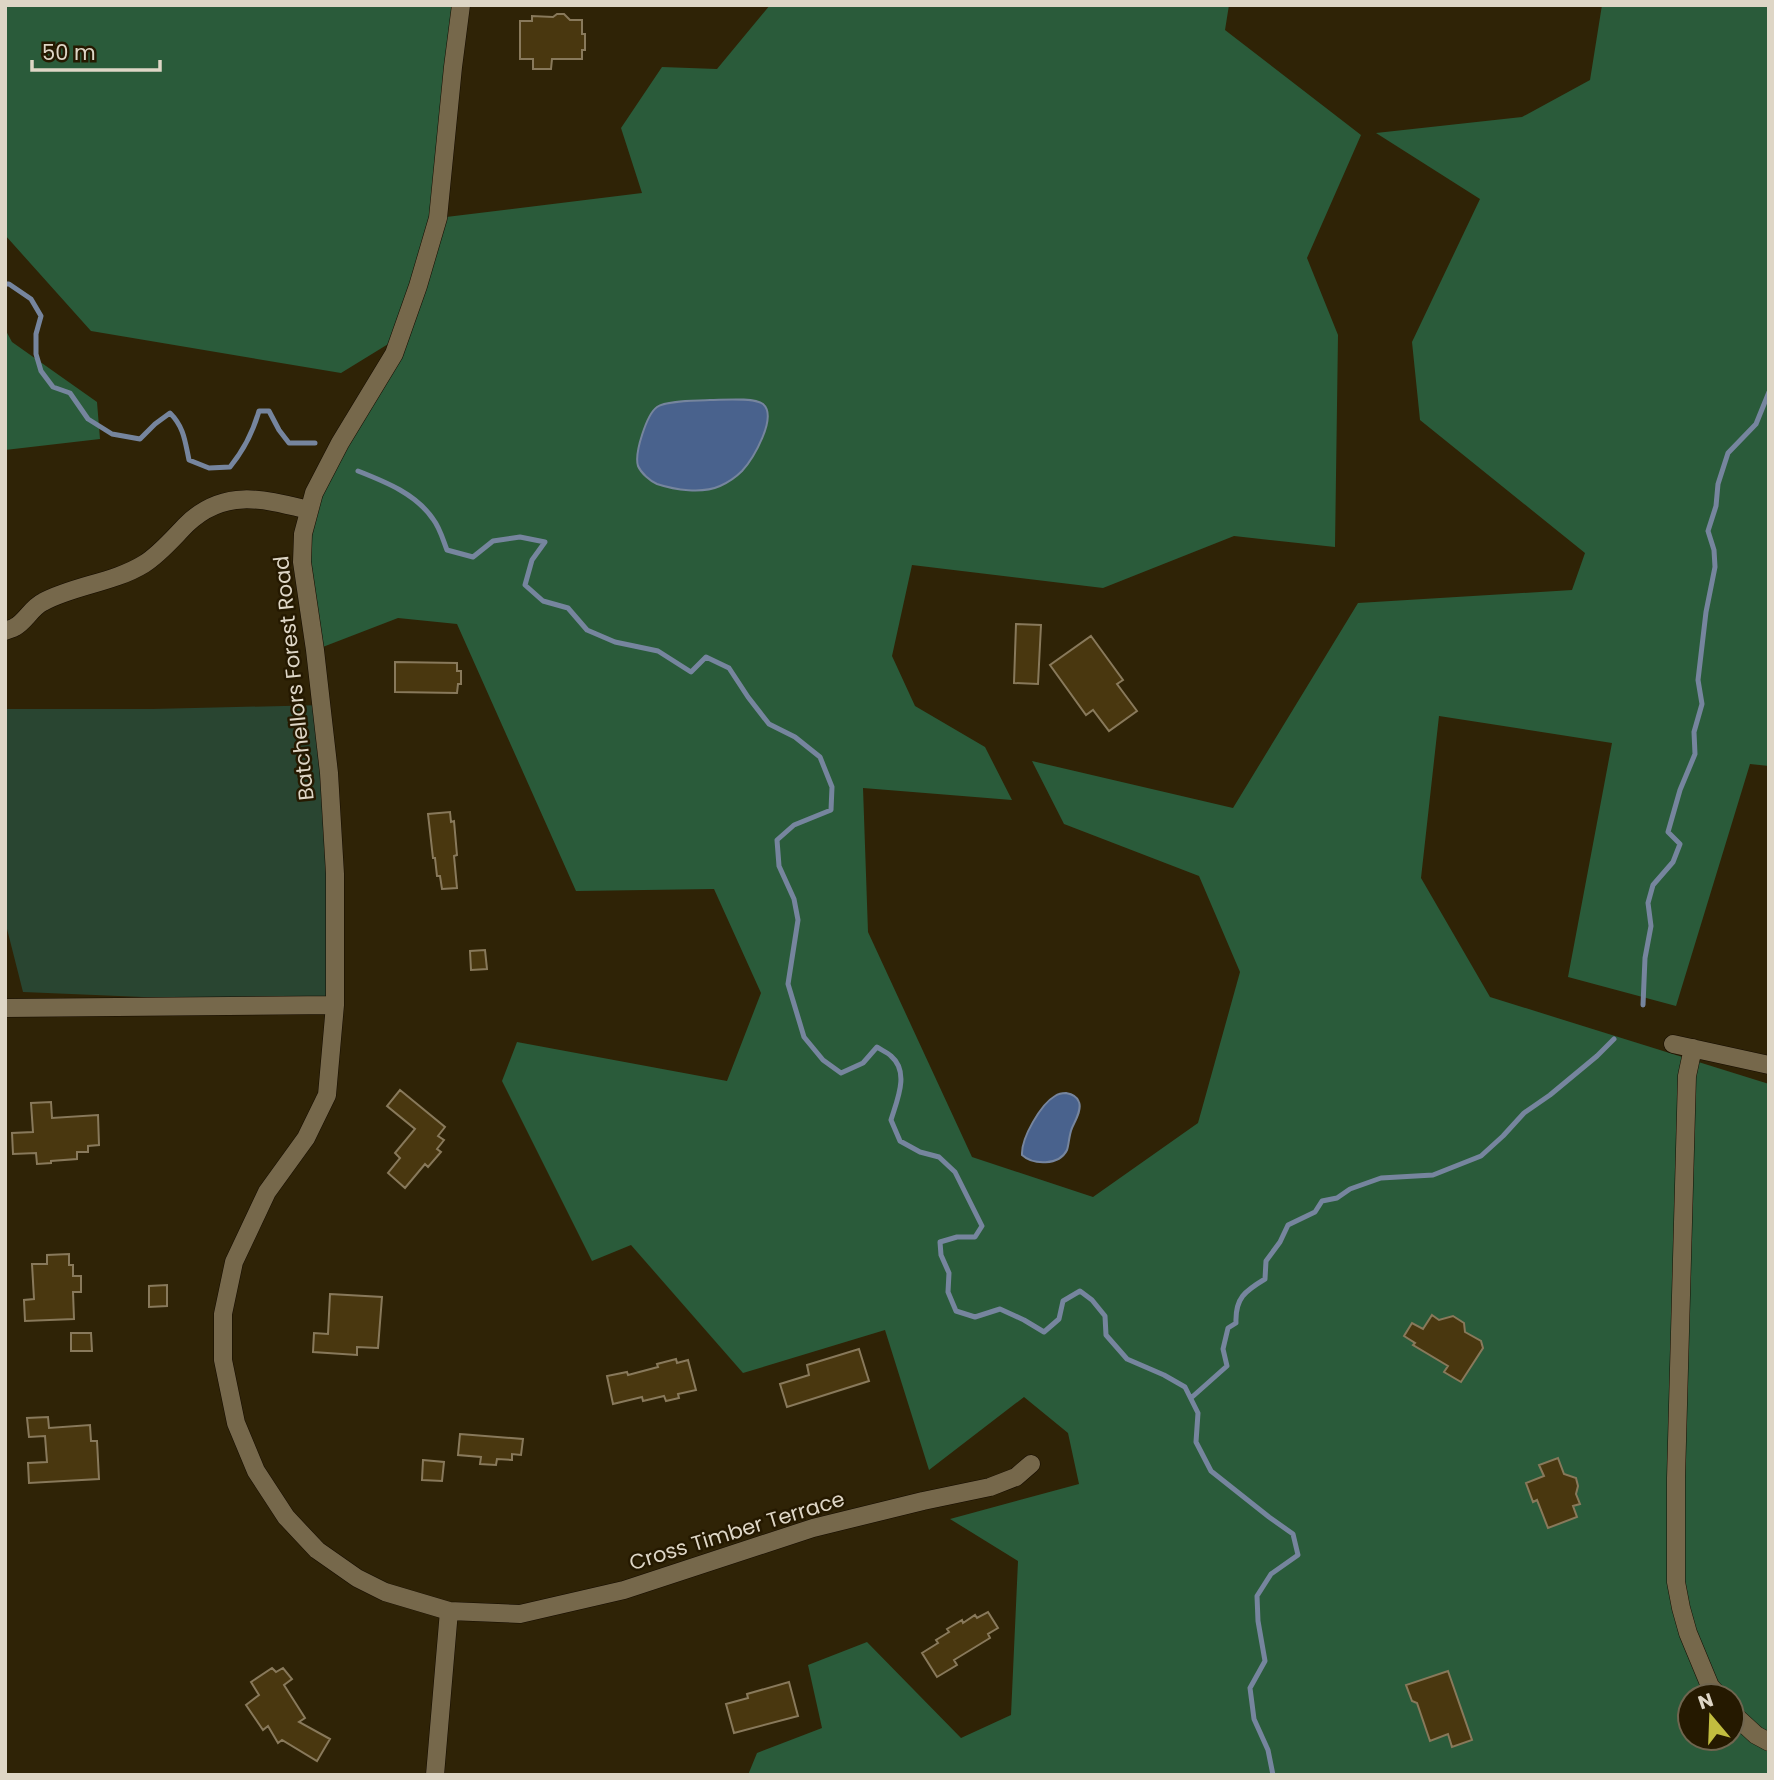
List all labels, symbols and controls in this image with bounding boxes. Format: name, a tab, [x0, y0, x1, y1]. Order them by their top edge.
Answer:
scale bar	[32, 28, 159, 72]
text: 50 m	[42, 38, 96, 67]
street label: Batchellors Forest Road	[266, 554, 321, 802]
street label: Cross Timber Terrace	[626, 1484, 848, 1577]
north arrow	[1676, 1682, 1746, 1752]
text: N	[1694, 1686, 1717, 1716]

